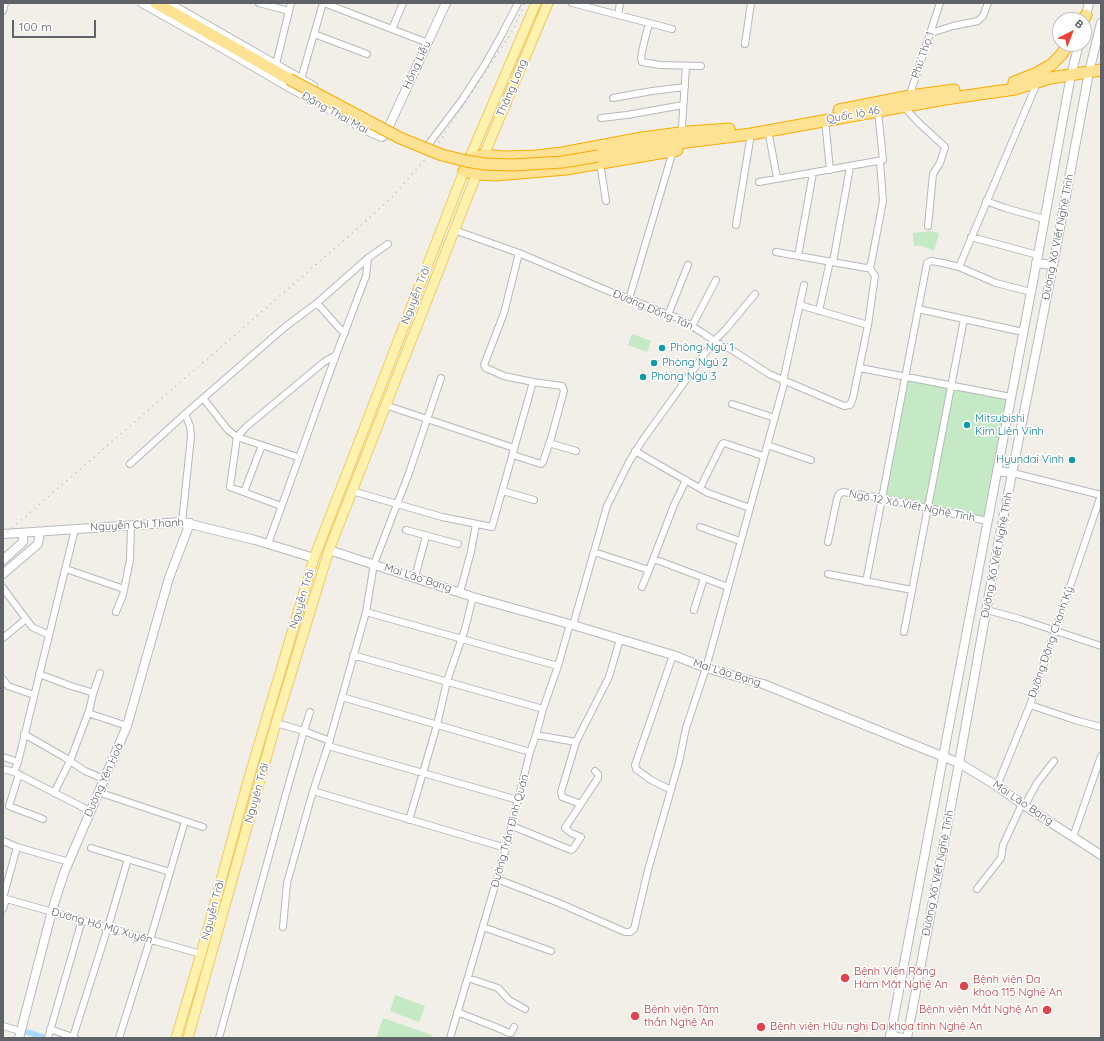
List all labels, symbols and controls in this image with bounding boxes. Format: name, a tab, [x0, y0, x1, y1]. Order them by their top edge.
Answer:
scale bar	[14, 12, 98, 38]
north arrow	[1052, 12, 1092, 52]
text: B	[1072, 16, 1087, 31]
text: 100 m	[19, 19, 52, 34]
street label: Phú Thọ 1	[909, 30, 937, 80]
street label: Hồng Liễu	[400, 39, 434, 91]
street label: Thăng Long	[494, 57, 530, 119]
street label: Đặng Thai Mai	[300, 89, 370, 137]
street label: Quốc lộ 46	[825, 104, 881, 126]
street label: Đường Xô Viết Nghệ Tĩnh	[1039, 173, 1077, 301]
street label: Nguyễn Trãi	[399, 264, 433, 326]
street label: Đường Đồng Tân	[611, 287, 695, 333]
place label: Phòng Ngủ 1	[670, 341, 734, 355]
marker: Phòng Ngủ 1	[657, 343, 667, 353]
place label: Phòng Ngủ 2	[662, 356, 728, 370]
marker: Phòng Ngủ 2	[649, 358, 659, 368]
place label: Phòng Ngủ 3	[651, 370, 716, 384]
marker: Phòng Ngủ 3	[638, 372, 648, 382]
place label: Mitsubishi Kim Liên Vinh	[975, 412, 1044, 438]
marker: Mitsubishi Kim Liên Vinh	[962, 420, 972, 430]
place label: Hyundai Vinh	[996, 453, 1064, 467]
marker: Hyundai Vinh	[1067, 455, 1077, 465]
street label: Ngõ 12 Xô Viết Nghệ Tĩnh	[848, 487, 976, 525]
street label: Đường Xô Viết Nghệ Tĩnh	[978, 491, 1016, 619]
street label: Nguyễn Chí Thanh	[90, 516, 184, 534]
street label: Mai Lão Bạng	[383, 561, 453, 595]
street label: Nguyễn Trãi	[287, 567, 317, 631]
street label: Đường Đặng Chánh Kỷ	[1026, 584, 1076, 700]
street label: Mai Lão Bạng	[691, 656, 763, 690]
street label: Đường Yên Hoà	[82, 741, 126, 819]
street label: Nguyên Trãi	[242, 761, 272, 825]
street label: Đường Trần Đình Quán	[489, 773, 531, 889]
street label: Mai Lão Bạng	[990, 778, 1056, 828]
street label: Đường Xô Viết Nghệ Tĩnh	[919, 809, 957, 937]
street label: Nguyễn Trãi	[199, 878, 227, 942]
street label: Đường Hồ Mỹ Xuyên	[50, 905, 154, 947]
place label: Bệnh Viện Răng Hàm Mặt Nghệ An	[854, 965, 948, 991]
marker: Bệnh Viện Răng Hàm Mặt Nghệ An	[839, 972, 851, 984]
place label: Bệnh viện Đa khoa 115 Nghệ An	[973, 973, 1062, 999]
marker: Bệnh viện Đa khoa 115 Nghệ An	[958, 980, 970, 992]
place label: Bệnh viện Tâm thần Nghệ An	[644, 1003, 719, 1029]
place label: Bệnh viện Mắt Nghệ An	[919, 1003, 1038, 1017]
marker: Bệnh viện Mắt Nghệ An	[1041, 1004, 1053, 1016]
marker: Bệnh viện Tâm thần Nghệ An	[629, 1010, 641, 1022]
place label: Bệnh viện Hữu nghị Đa khoa tỉnh Nghệ An	[770, 1020, 982, 1034]
marker: Bệnh viện Hữu nghị Đa khoa tỉnh Nghệ An	[755, 1021, 767, 1033]

